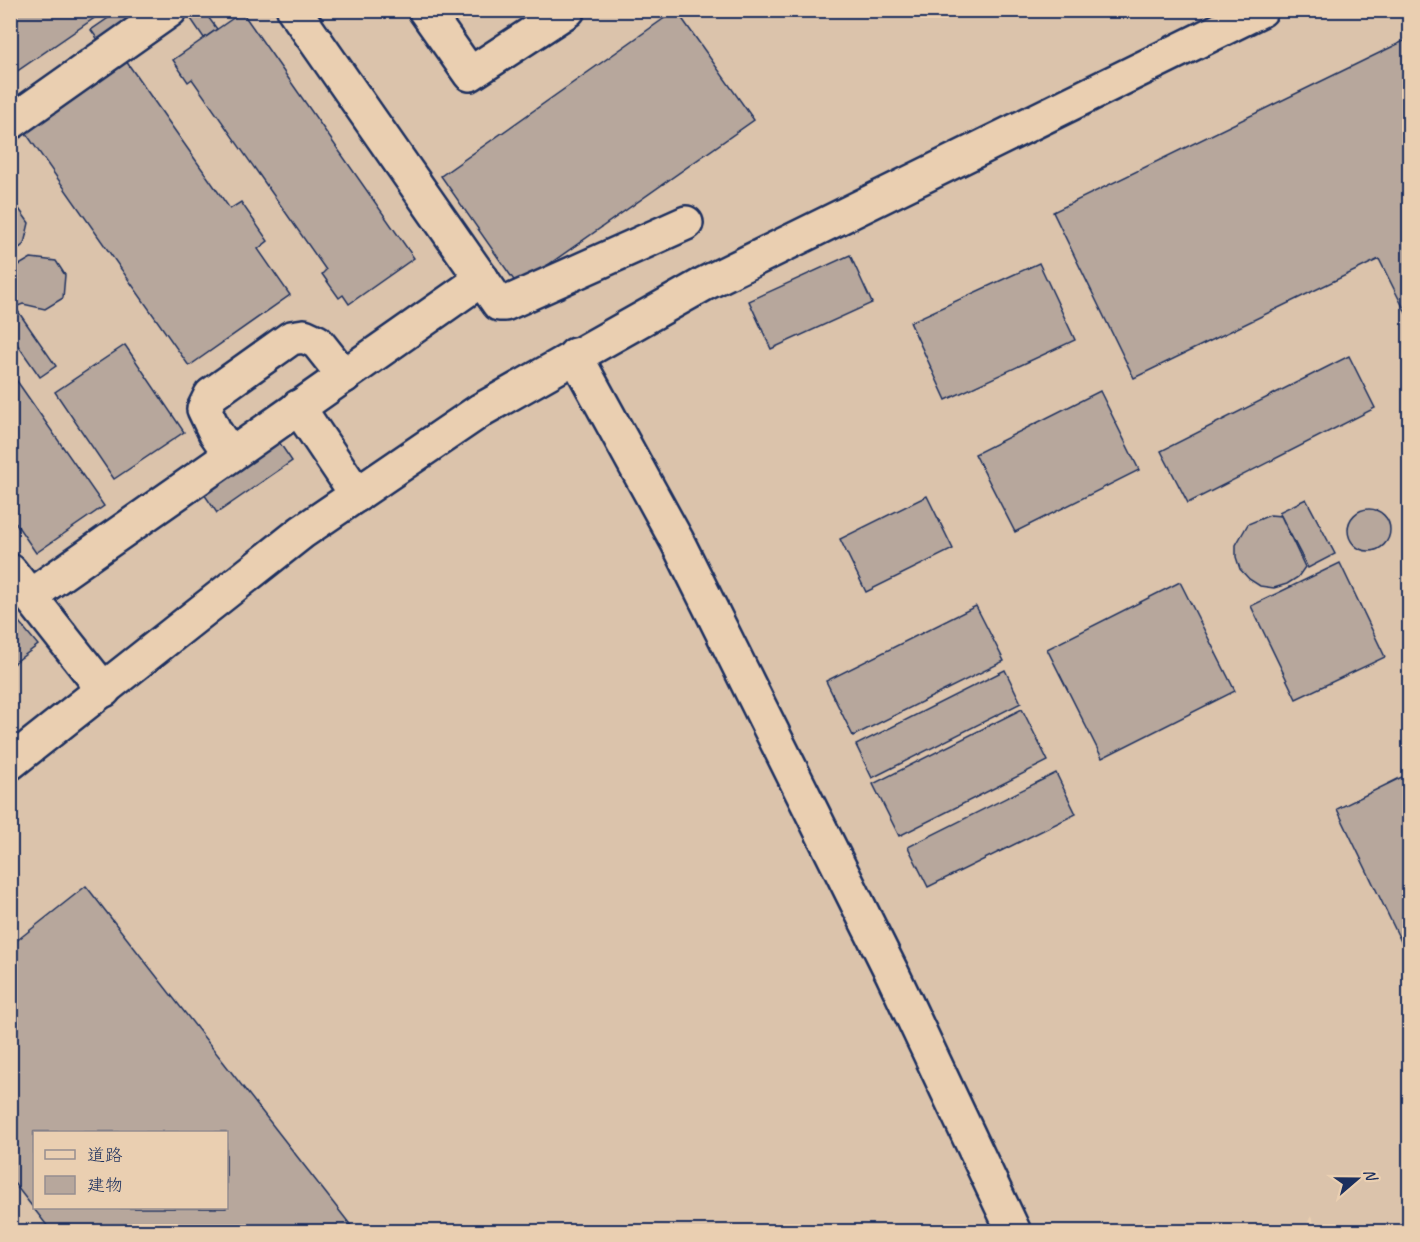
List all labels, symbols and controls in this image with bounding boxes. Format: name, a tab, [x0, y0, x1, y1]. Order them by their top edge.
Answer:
legend	[33, 1131, 228, 1209]
text: 道路	[87, 1144, 123, 1166]
north arrow	[1327, 1149, 1387, 1209]
text: N	[1359, 1166, 1382, 1185]
text: 建物	[87, 1174, 123, 1196]

